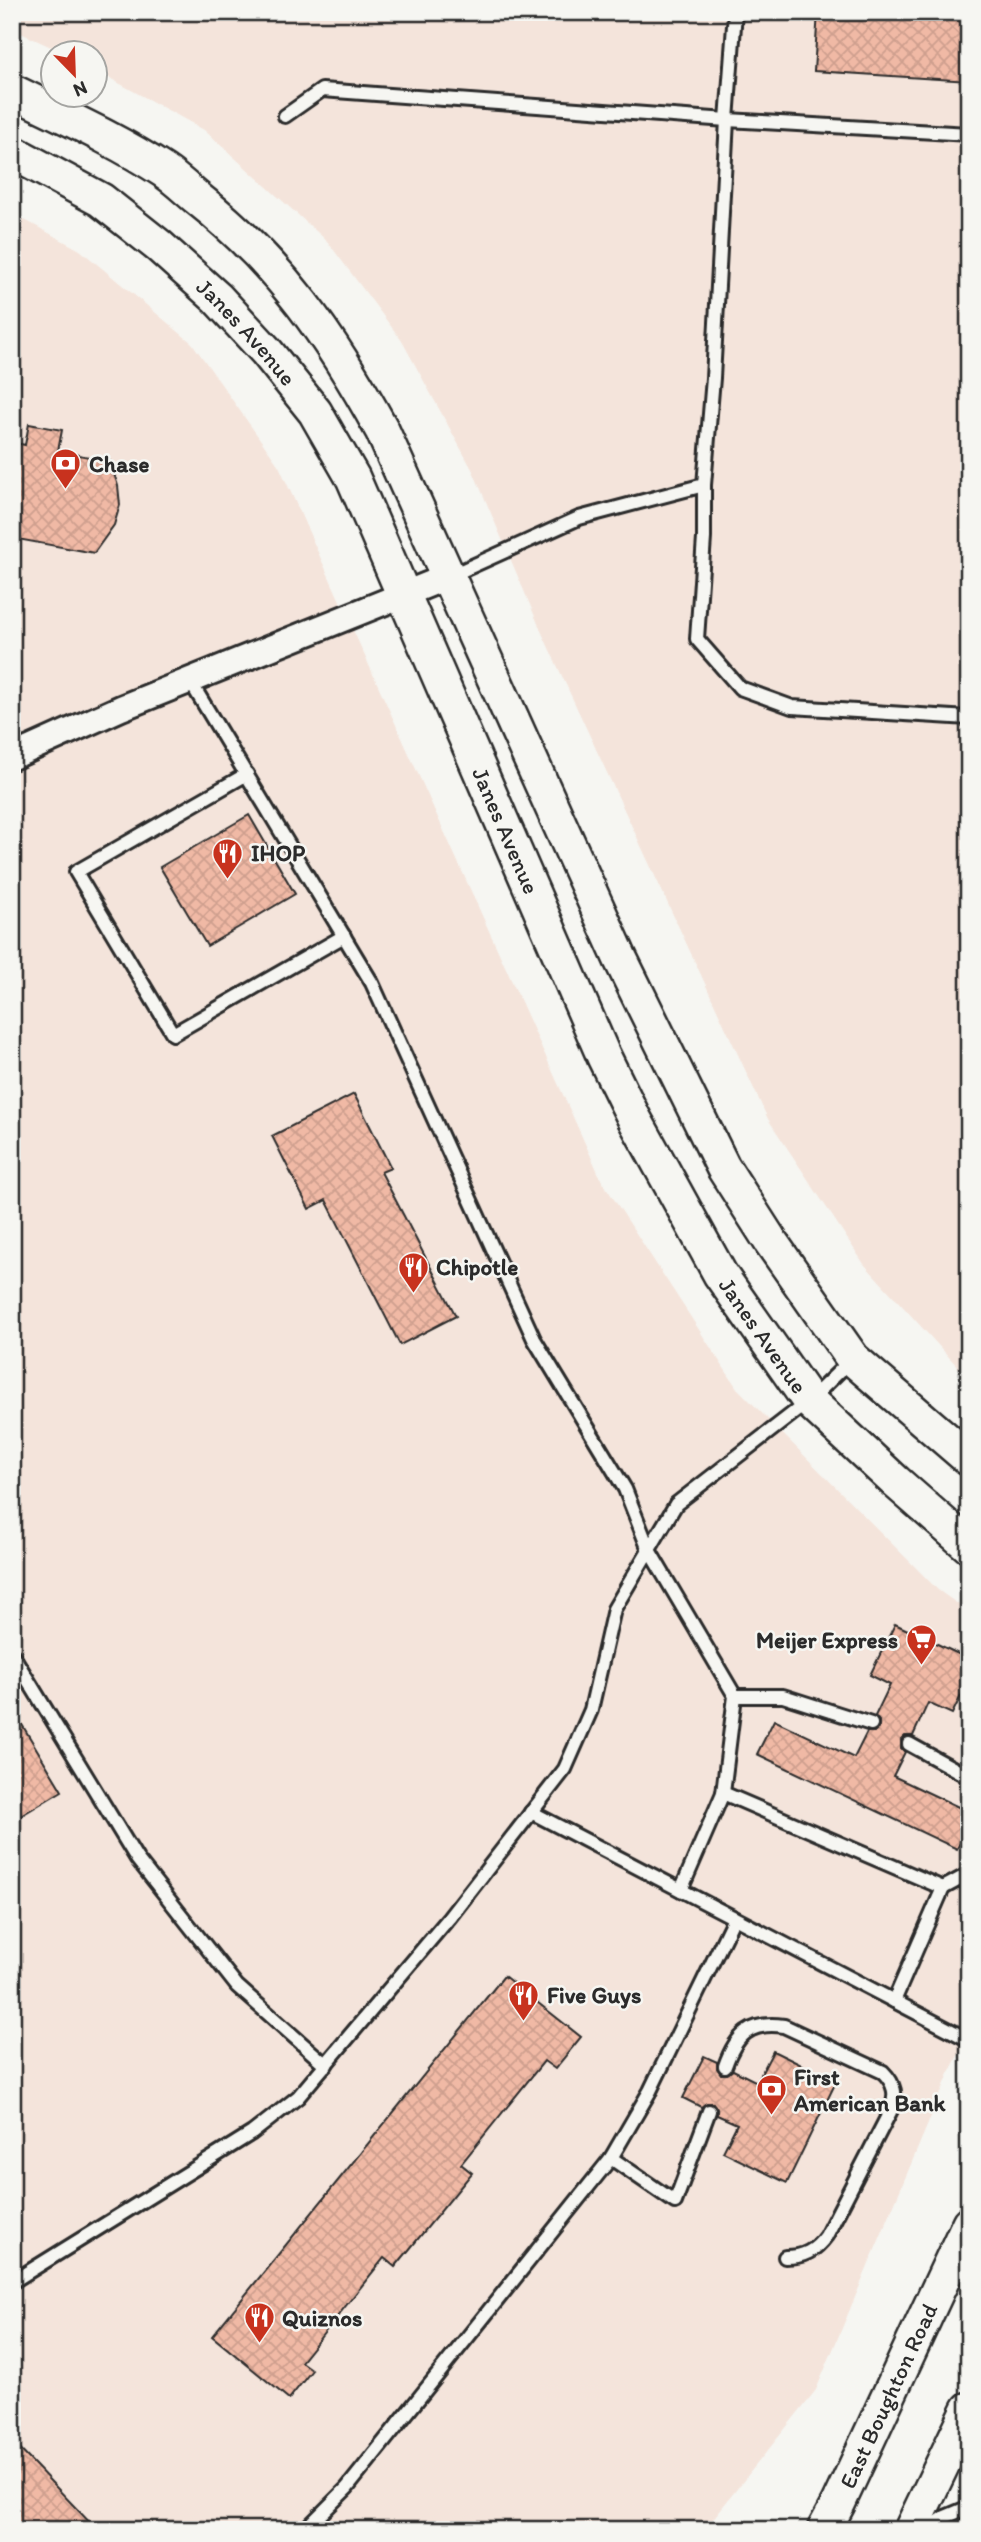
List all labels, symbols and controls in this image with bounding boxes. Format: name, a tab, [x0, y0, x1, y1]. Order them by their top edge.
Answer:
north arrow	[38, 38, 108, 108]
text: N	[70, 76, 91, 102]
street label: Janes Avenue	[191, 272, 302, 391]
bank icon: Chase	[49, 447, 83, 491]
place label: Chase	[89, 450, 149, 478]
street label: Janes Avenue	[466, 763, 546, 898]
restaurant icon: IHOP	[211, 836, 245, 880]
place label: IHOP	[251, 839, 306, 867]
restaurant icon: Chipotle	[396, 1250, 430, 1294]
place label: Chipotle	[436, 1253, 518, 1281]
street label: Janes Avenue	[713, 1272, 813, 1399]
supermarket icon: Meijer Express	[904, 1623, 938, 1667]
place label: Meijer Express	[756, 1626, 898, 1654]
restaurant icon: Five Guys	[507, 1978, 541, 2022]
place label: Five Guys	[547, 1981, 641, 2009]
place label: First American Bank	[793, 2063, 947, 2117]
bank icon: First American Bank	[754, 2073, 788, 2117]
street label: East Boughton Road	[833, 2298, 944, 2493]
restaurant icon: Quiznos	[242, 2301, 276, 2345]
place label: Quiznos	[282, 2304, 362, 2332]

